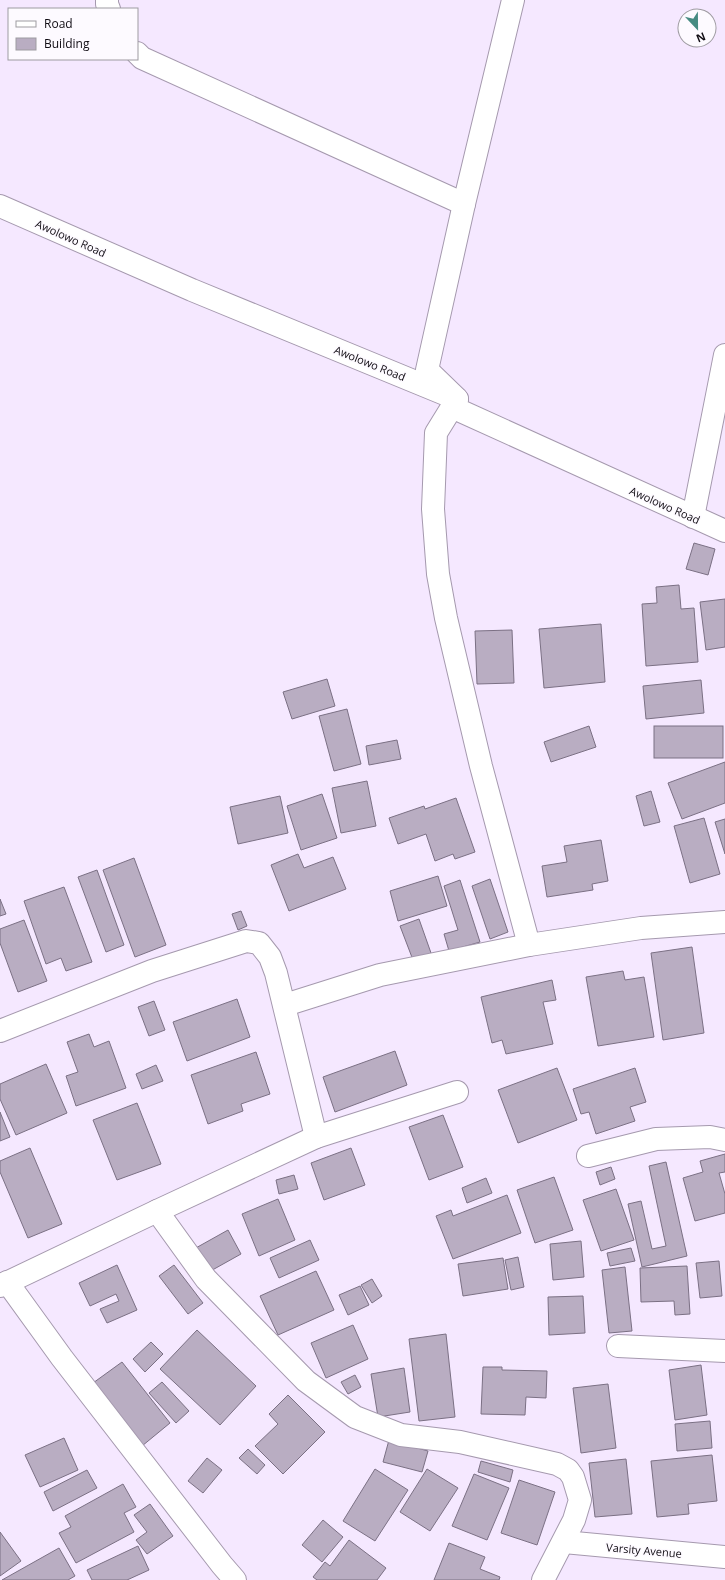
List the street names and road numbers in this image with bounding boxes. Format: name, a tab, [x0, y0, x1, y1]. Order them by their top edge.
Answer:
street label: Awolowo Road	[33, 216, 109, 260]
street label: Awolowo Road	[332, 342, 408, 384]
street label: Awolowo Road	[627, 483, 703, 527]
street label: Varsity Avenue	[606, 1539, 682, 1561]

